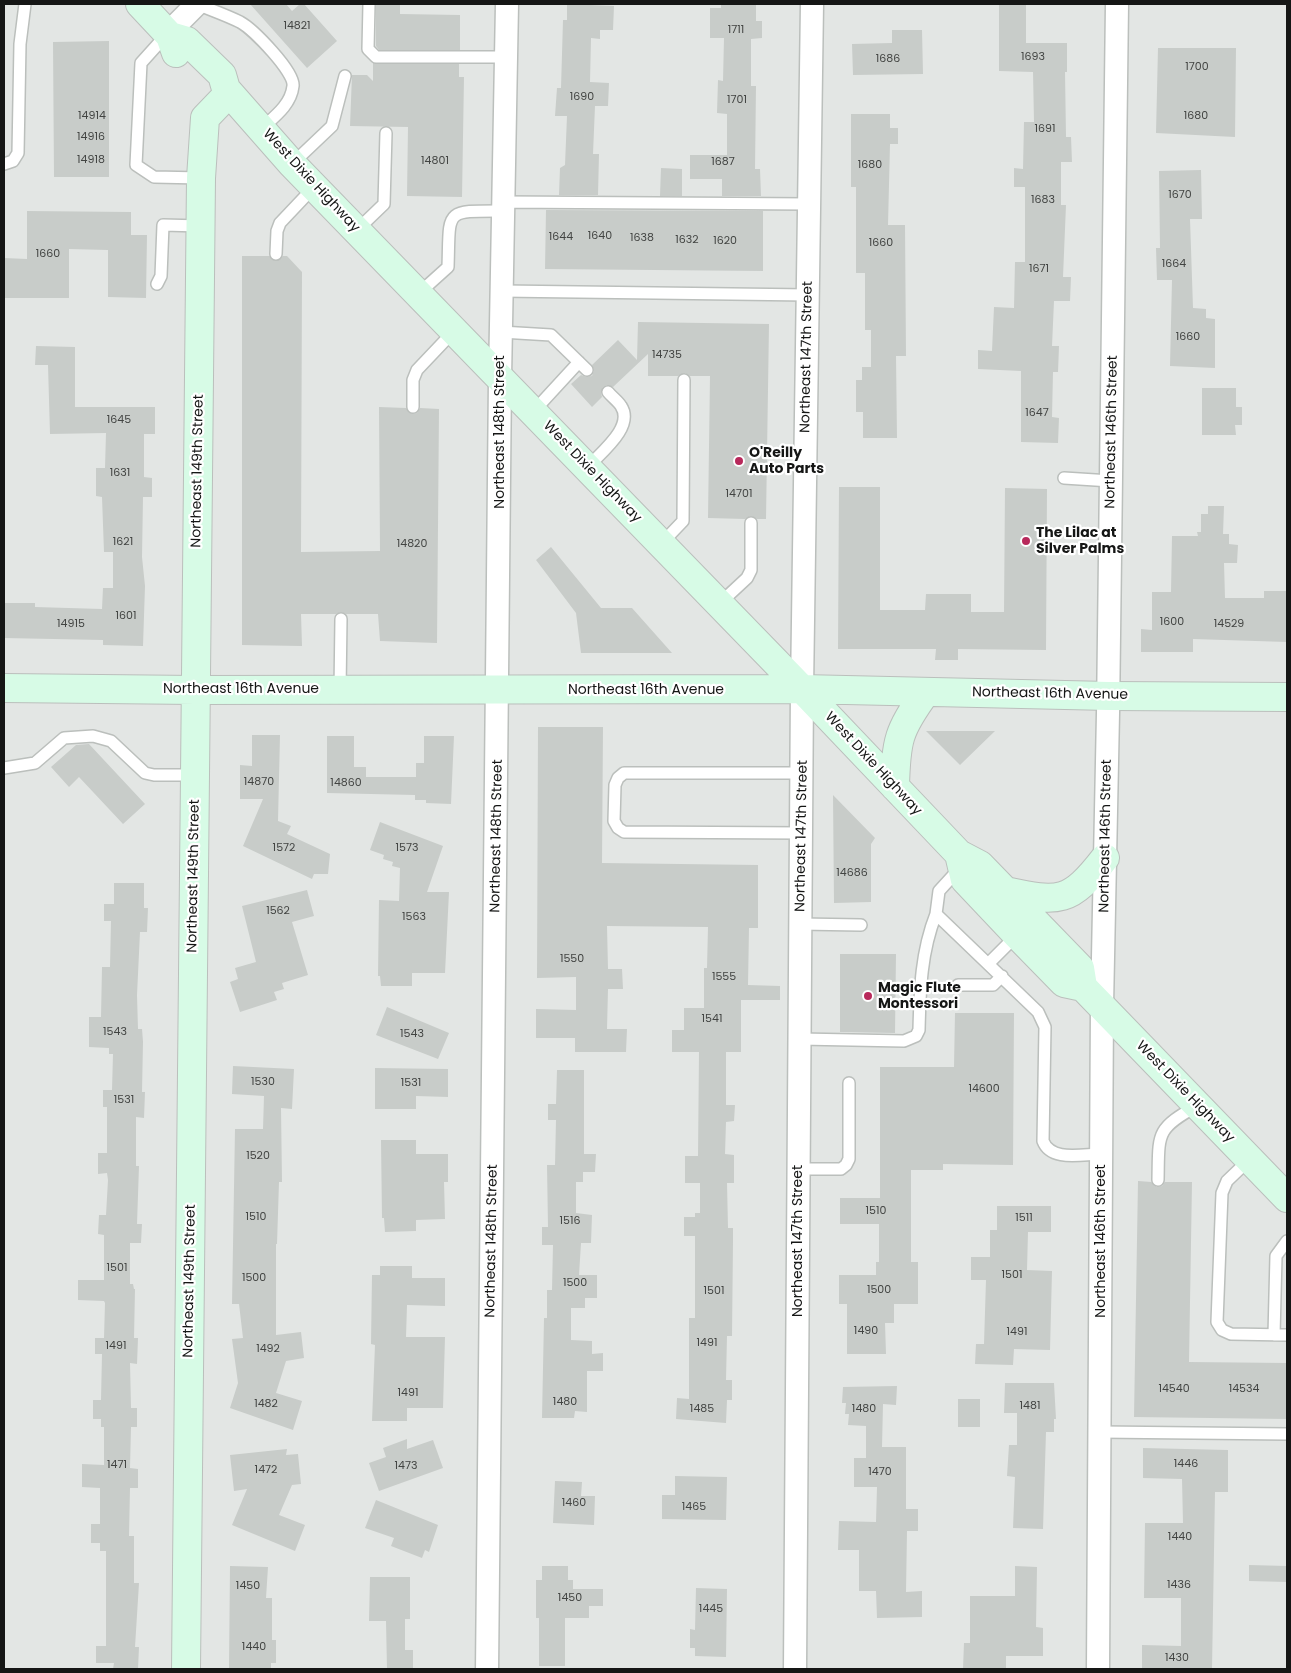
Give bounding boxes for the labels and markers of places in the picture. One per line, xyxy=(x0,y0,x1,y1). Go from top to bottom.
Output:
place label: O'Reilly Auto Parts xyxy=(749,445,824,478)
marker: O'Reilly Auto Parts xyxy=(733,455,745,467)
place label: The Lilac at Silver Palms xyxy=(1036,525,1124,558)
marker: The Lilac at Silver Palms xyxy=(1020,535,1032,547)
place label: Magic Flute Montessori xyxy=(878,980,961,1012)
marker: Magic Flute Montessori xyxy=(862,990,874,1002)

